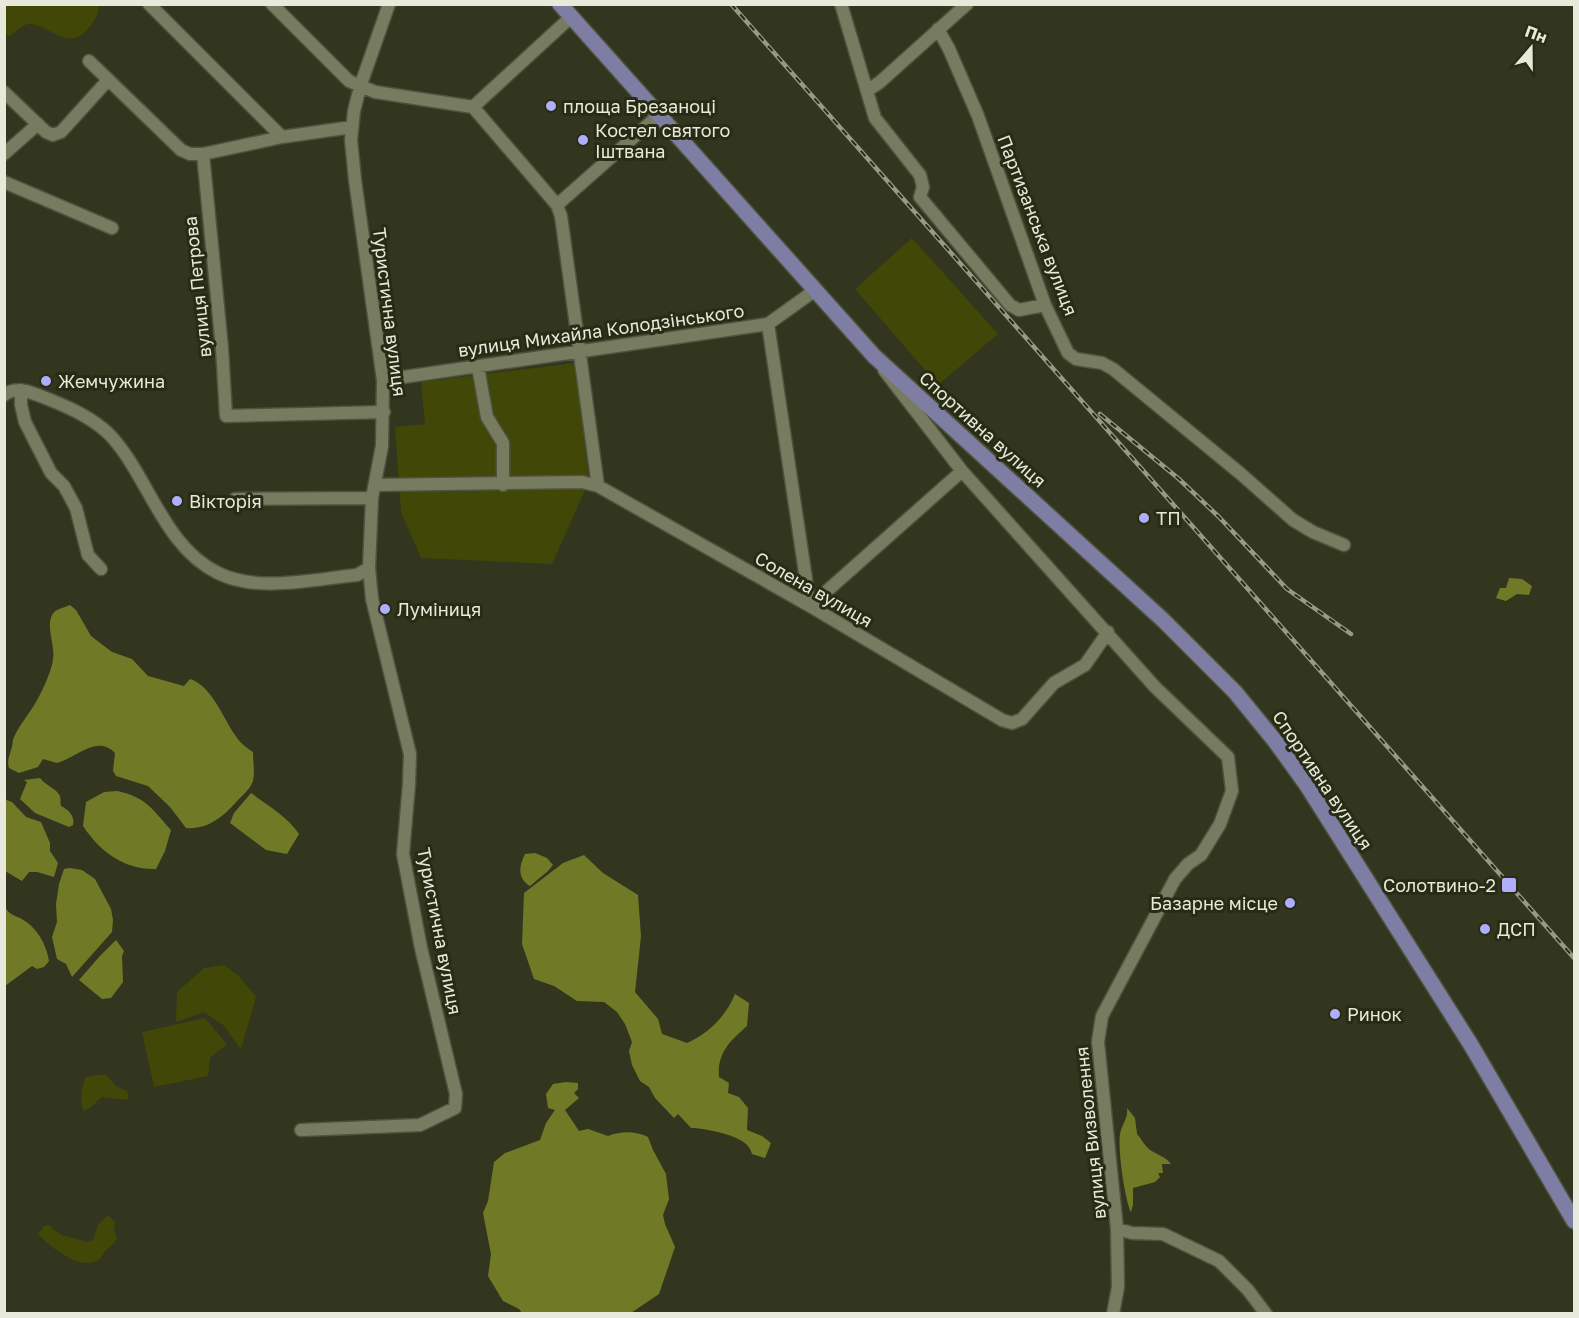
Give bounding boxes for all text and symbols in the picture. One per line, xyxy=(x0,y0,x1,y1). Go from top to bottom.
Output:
north arrow xyxy=(1501,18,1561,78)
text: Пн xyxy=(1522,21,1550,47)
place label: площа Брезаноці xyxy=(563,95,716,117)
marker: площа Брезаноці xyxy=(544,99,558,113)
place label: Костел святого Іштвана xyxy=(595,119,730,162)
street label: Партизанська вулиця xyxy=(993,132,1083,318)
marker: Костел святого Іштвана xyxy=(576,133,590,147)
street label: вулиця Петрова xyxy=(179,215,215,359)
street label: Туристична вулиця xyxy=(369,226,411,398)
street label: вулиця Михайла Колодзінського xyxy=(456,299,746,361)
street label: Спортивна вулиця xyxy=(915,366,1051,492)
place label: Жемчужина xyxy=(58,370,165,392)
marker: Жемчужина xyxy=(39,374,53,388)
place label: Вікторія xyxy=(189,490,262,512)
marker: Вікторія xyxy=(170,494,184,508)
place label: ТП xyxy=(1156,507,1181,529)
marker: ТП xyxy=(1137,511,1151,525)
street label: Солена вулиця xyxy=(751,546,877,632)
place label: Луміниця xyxy=(397,598,481,620)
marker: Луміниця xyxy=(378,602,392,616)
street label: Спортивна вулиця xyxy=(1268,706,1378,854)
street label: Туристична вулиця xyxy=(413,846,467,1016)
place label: Солотвино-2 xyxy=(1383,874,1496,896)
marker: Солотвино-2 xyxy=(1500,876,1518,894)
place label: Базарне місце xyxy=(1150,892,1278,914)
marker: Базарне місце xyxy=(1283,896,1297,910)
place label: ДСП xyxy=(1497,918,1536,940)
marker: ДСП xyxy=(1478,922,1492,936)
place label: Ринок xyxy=(1347,1003,1402,1025)
marker: Ринок xyxy=(1328,1007,1342,1021)
street label: вулиця Визволення xyxy=(1070,1046,1110,1220)

